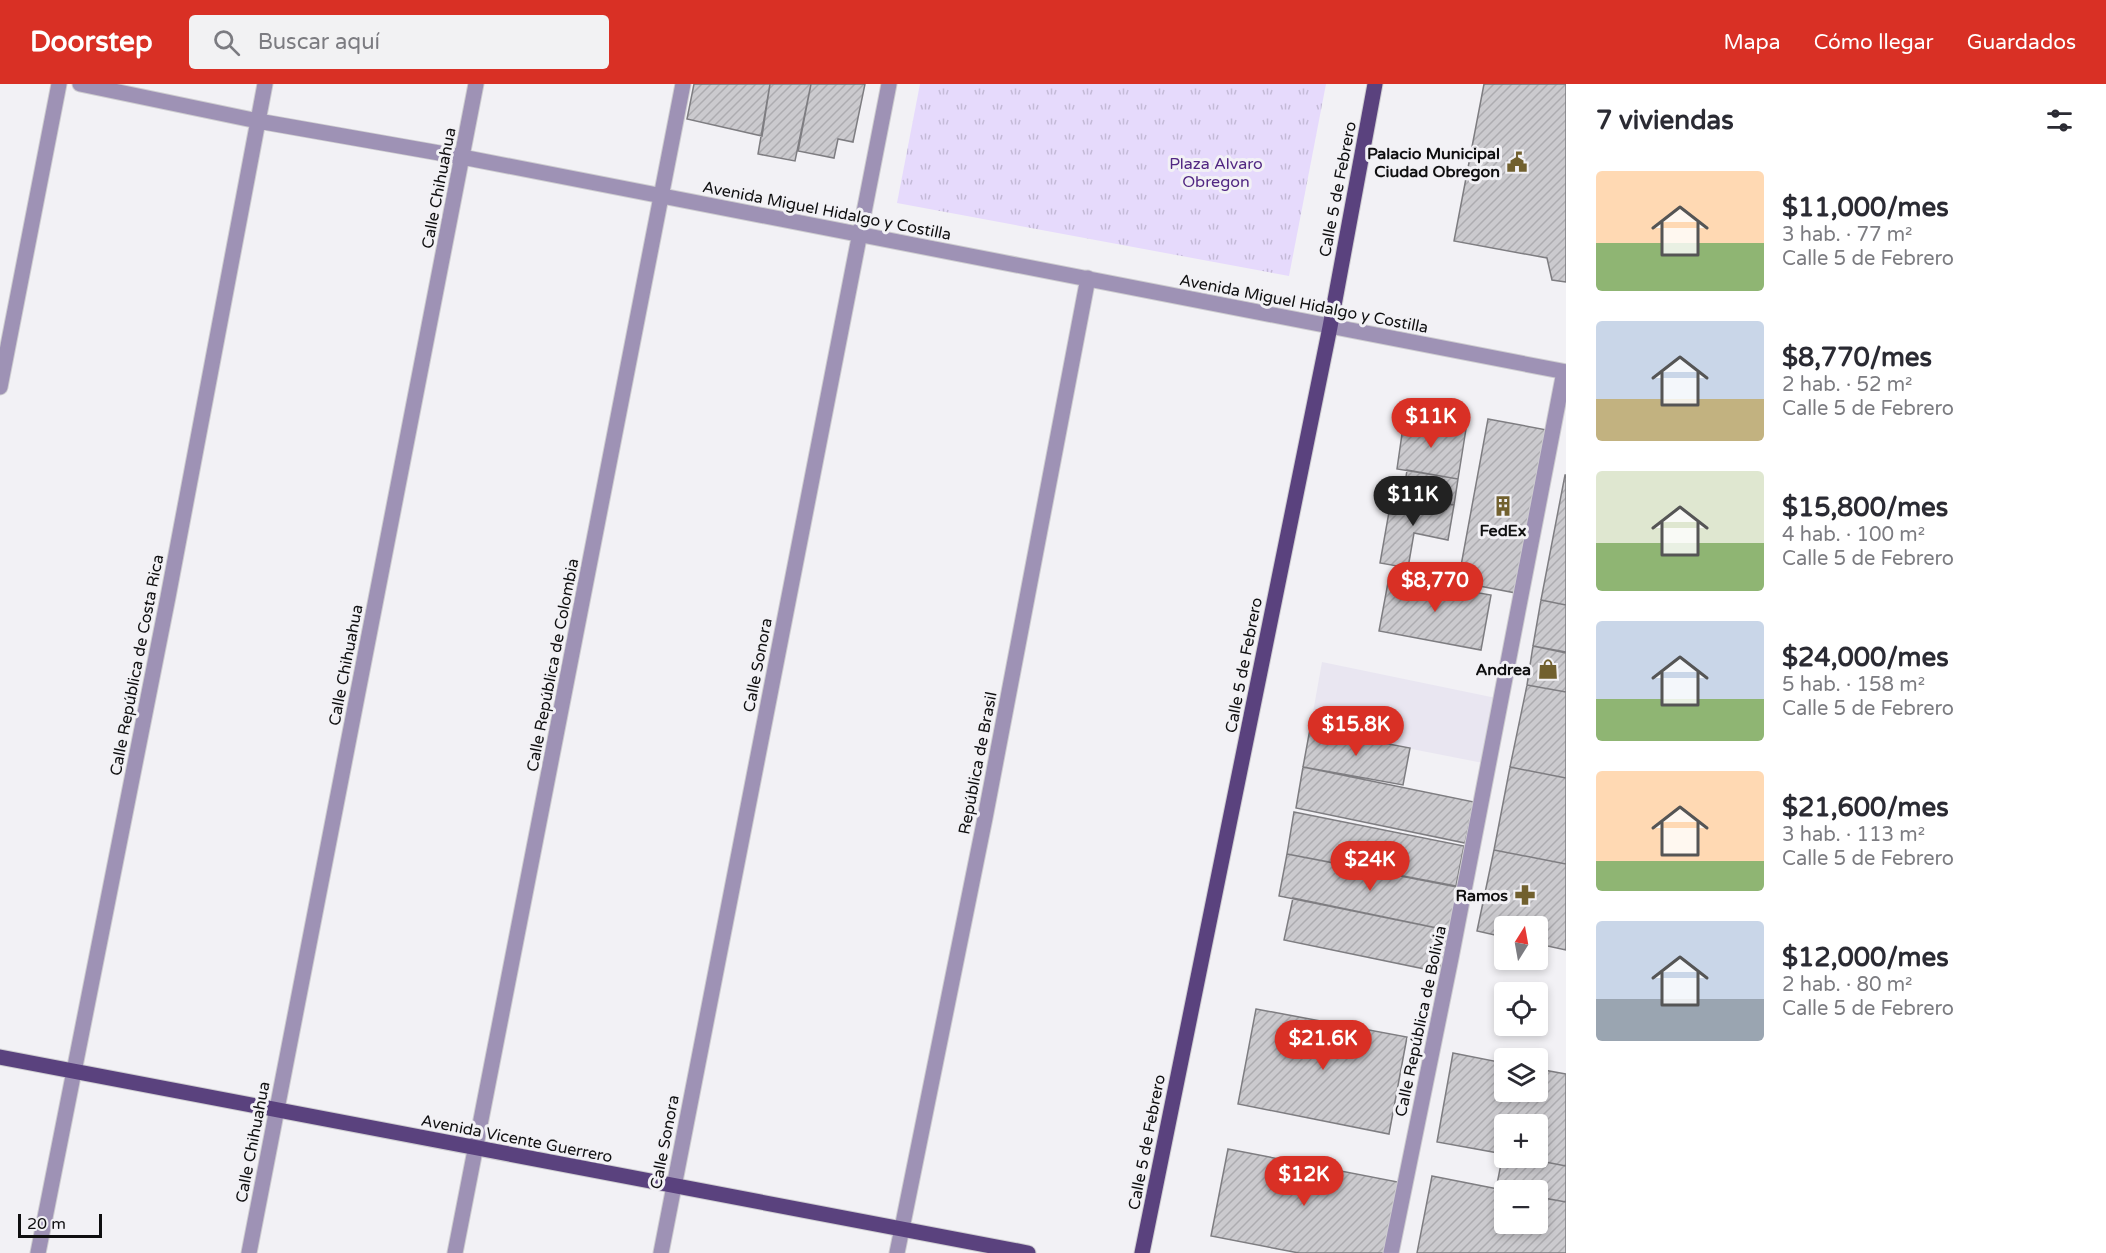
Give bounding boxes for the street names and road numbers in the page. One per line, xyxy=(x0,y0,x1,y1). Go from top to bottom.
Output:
street label: Calle 5 de Febrero xyxy=(1315,120,1361,259)
street label: Calle Chihuahua xyxy=(417,126,461,250)
street label: Avenida Miguel Hidalgo y Costilla xyxy=(701,177,953,245)
street label: Avenida Miguel Hidalgo y Costilla xyxy=(1178,270,1430,338)
street label: Calle República de Costa Rica xyxy=(106,553,168,778)
street label: Calle República de Colombia xyxy=(522,557,583,773)
street label: Calle 5 de Febrero xyxy=(1221,596,1267,735)
street label: Calle Chihuahua xyxy=(324,603,368,727)
street label: Calle Sonora xyxy=(739,616,777,714)
street label: República de Brasil xyxy=(954,690,1002,836)
street label: Calle República de Bolivia xyxy=(1391,924,1451,1119)
street label: Calle 5 de Febrero xyxy=(1124,1073,1170,1212)
street label: Calle Chihuahua xyxy=(231,1080,275,1204)
street label: Calle Sonora xyxy=(646,1093,684,1191)
street label: Avenida Vicente Guerrero xyxy=(419,1111,614,1167)

